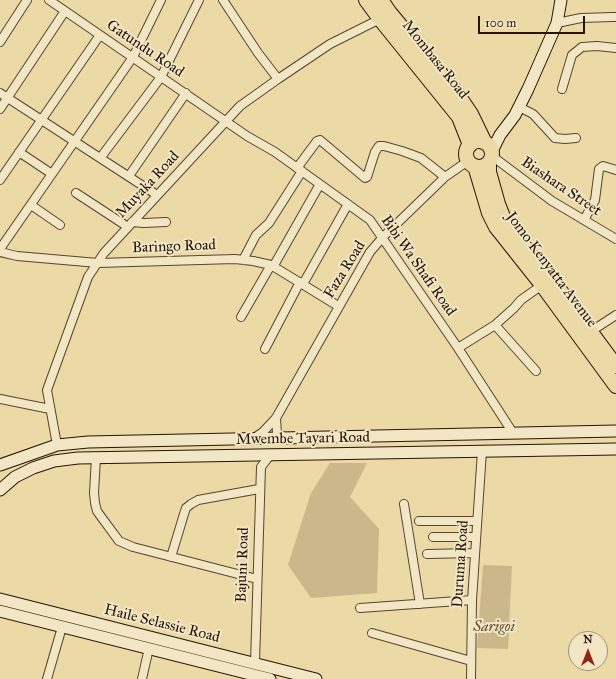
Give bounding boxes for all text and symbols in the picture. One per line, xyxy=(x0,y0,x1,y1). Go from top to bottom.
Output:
scale bar xyxy=(480,8,587,34)
text: 100 m xyxy=(485,16,516,30)
street label: Gatundu Road xyxy=(103,17,187,81)
street label: Mombasa Road xyxy=(398,17,472,103)
street label: Muyaka Road xyxy=(112,148,184,222)
street label: Biashara Street xyxy=(517,154,605,220)
street label: Jomo Kenyatta Avenue xyxy=(502,209,600,331)
street label: Bibi Wa Shafi Road xyxy=(377,212,459,320)
street label: Baringo Road xyxy=(132,237,216,257)
street label: Faza Road xyxy=(320,238,370,302)
street label: Mwembe Tayari Road xyxy=(236,429,370,449)
street label: Duruma Road xyxy=(449,520,473,608)
street label: Bajuni Road xyxy=(233,527,253,603)
street label: Haile Selassie Road xyxy=(102,601,222,647)
park label: Sarigoi xyxy=(473,618,515,636)
north arrow xyxy=(568,631,608,671)
text: N xyxy=(583,633,593,646)

